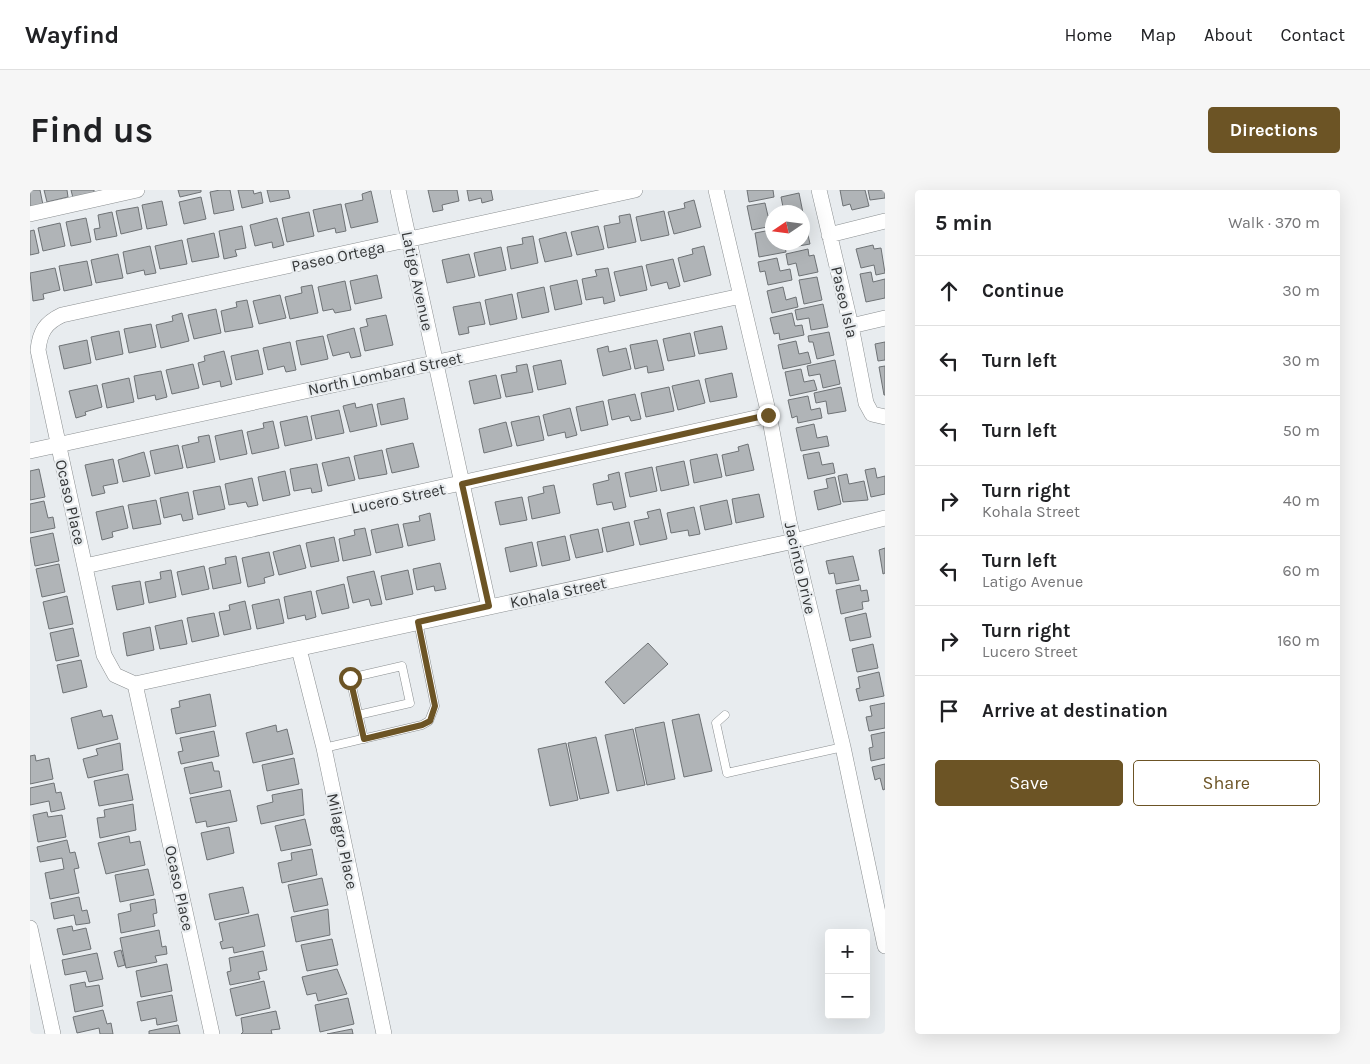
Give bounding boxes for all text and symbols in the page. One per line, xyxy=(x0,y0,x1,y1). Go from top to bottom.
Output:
text: Wayfind xyxy=(25,21,119,49)
text: Home xyxy=(1064,24,1112,46)
text: Map xyxy=(1140,24,1176,46)
text: About xyxy=(1204,24,1253,46)
text: Contact xyxy=(1281,24,1345,46)
button: Directions xyxy=(1208,107,1340,153)
text: Find us xyxy=(30,110,153,151)
north arrow xyxy=(765,205,810,250)
text: 5 min xyxy=(935,211,992,235)
text: Walk · 370 m xyxy=(1228,213,1320,232)
street label: Latigo Avenue xyxy=(398,230,437,333)
street label: Paseo Ortega xyxy=(290,237,387,276)
street label: Paseo Isla xyxy=(827,264,862,340)
icon: ahead xyxy=(935,277,963,305)
text: Continue xyxy=(982,280,1064,302)
text: 30 m xyxy=(1282,281,1320,300)
icon: left xyxy=(935,347,963,375)
street label: North Lombard Street xyxy=(306,348,464,399)
text: Turn left xyxy=(982,350,1057,372)
text: 30 m xyxy=(1282,351,1320,370)
route end xyxy=(757,404,780,427)
icon: left xyxy=(935,417,963,445)
text: Turn left xyxy=(982,420,1057,442)
text: 50 m xyxy=(1283,421,1320,440)
street label: Ocaso Place xyxy=(51,458,90,547)
street label: Lucero Street xyxy=(349,479,447,518)
text: Turn right xyxy=(982,480,1071,502)
icon: right xyxy=(935,487,963,515)
text: 40 m xyxy=(1283,491,1320,510)
text: Kohala Street xyxy=(982,502,1080,521)
street label: Jacinto Drive xyxy=(781,520,820,616)
text: Turn left xyxy=(982,550,1057,572)
icon: left xyxy=(935,557,963,585)
text: 60 m xyxy=(1283,561,1320,580)
text: Latigo Avenue xyxy=(982,572,1083,591)
street label: Kohala Street xyxy=(508,573,608,612)
text: Turn right xyxy=(982,620,1071,642)
icon: right xyxy=(935,627,963,655)
text: 160 m xyxy=(1277,631,1320,650)
text: Lucero Street xyxy=(982,642,1078,661)
route start xyxy=(339,667,362,690)
icon: arrive xyxy=(935,697,963,725)
text: Arrive at destination xyxy=(982,700,1168,722)
button: Save xyxy=(935,760,1123,806)
button: Share xyxy=(1133,760,1320,806)
street label: Milagro Place xyxy=(323,791,362,891)
street label: Ocaso Place xyxy=(161,844,198,933)
map controls xyxy=(825,929,870,1019)
button: + xyxy=(825,929,870,974)
button: − xyxy=(825,974,870,1019)

